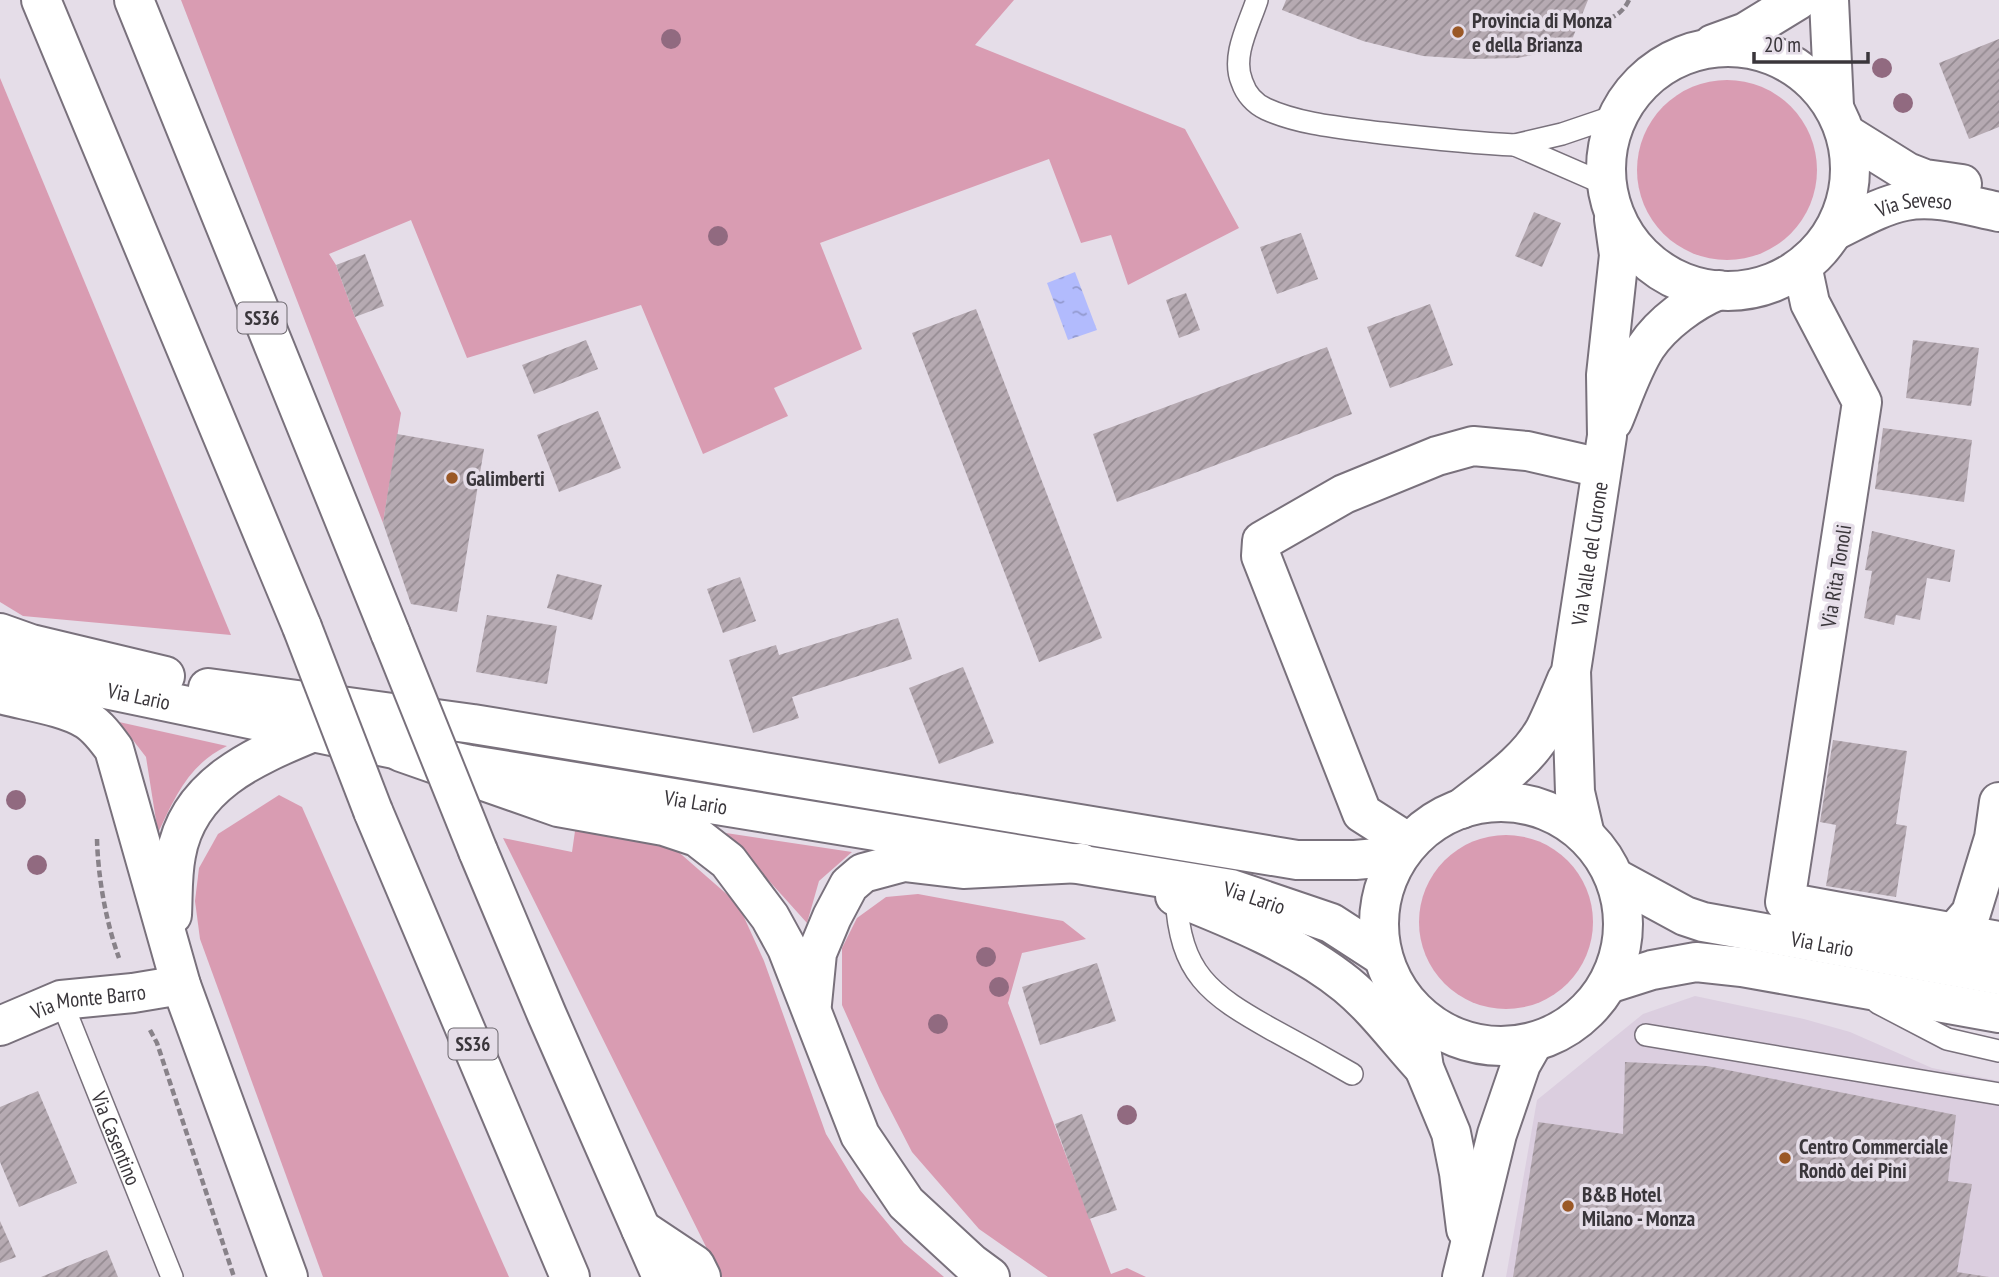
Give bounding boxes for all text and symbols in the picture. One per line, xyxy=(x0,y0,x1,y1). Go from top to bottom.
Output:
place label: Provincia di Monza e della Brianza xyxy=(1472,7,1613,58)
scale bar xyxy=(1754,21,1868,65)
marker: Provincia di Monza e della Brianza xyxy=(1450,24,1466,40)
text: 20 m xyxy=(1764,31,1801,58)
street label: Via Seveso xyxy=(1870,186,1954,223)
road number: SS36 xyxy=(238,302,286,334)
place label: Galimberti xyxy=(466,465,545,492)
marker: Galimberti xyxy=(444,470,460,486)
street label: Via Valle del Curone xyxy=(1565,480,1613,628)
street label: Via Rita Tonoli xyxy=(1814,523,1857,630)
street label: Via Lario xyxy=(104,676,173,716)
street label: Via Lario xyxy=(661,783,729,820)
street label: Via Lario xyxy=(1221,874,1289,920)
street label: Via Lario xyxy=(1788,924,1856,962)
street label: Via Monte Barro xyxy=(26,978,148,1025)
road number: SS36 xyxy=(448,1028,498,1060)
street label: Via Casentino xyxy=(85,1087,147,1189)
place label: Centro Commerciale Rondò dei Pini xyxy=(1799,1133,1948,1184)
marker: Centro Commerciale Rondò dei Pini xyxy=(1777,1150,1793,1166)
place label: B&B Hotel Milano - Monza xyxy=(1582,1181,1696,1232)
marker: B&B Hotel Milano - Monza xyxy=(1560,1198,1576,1214)

